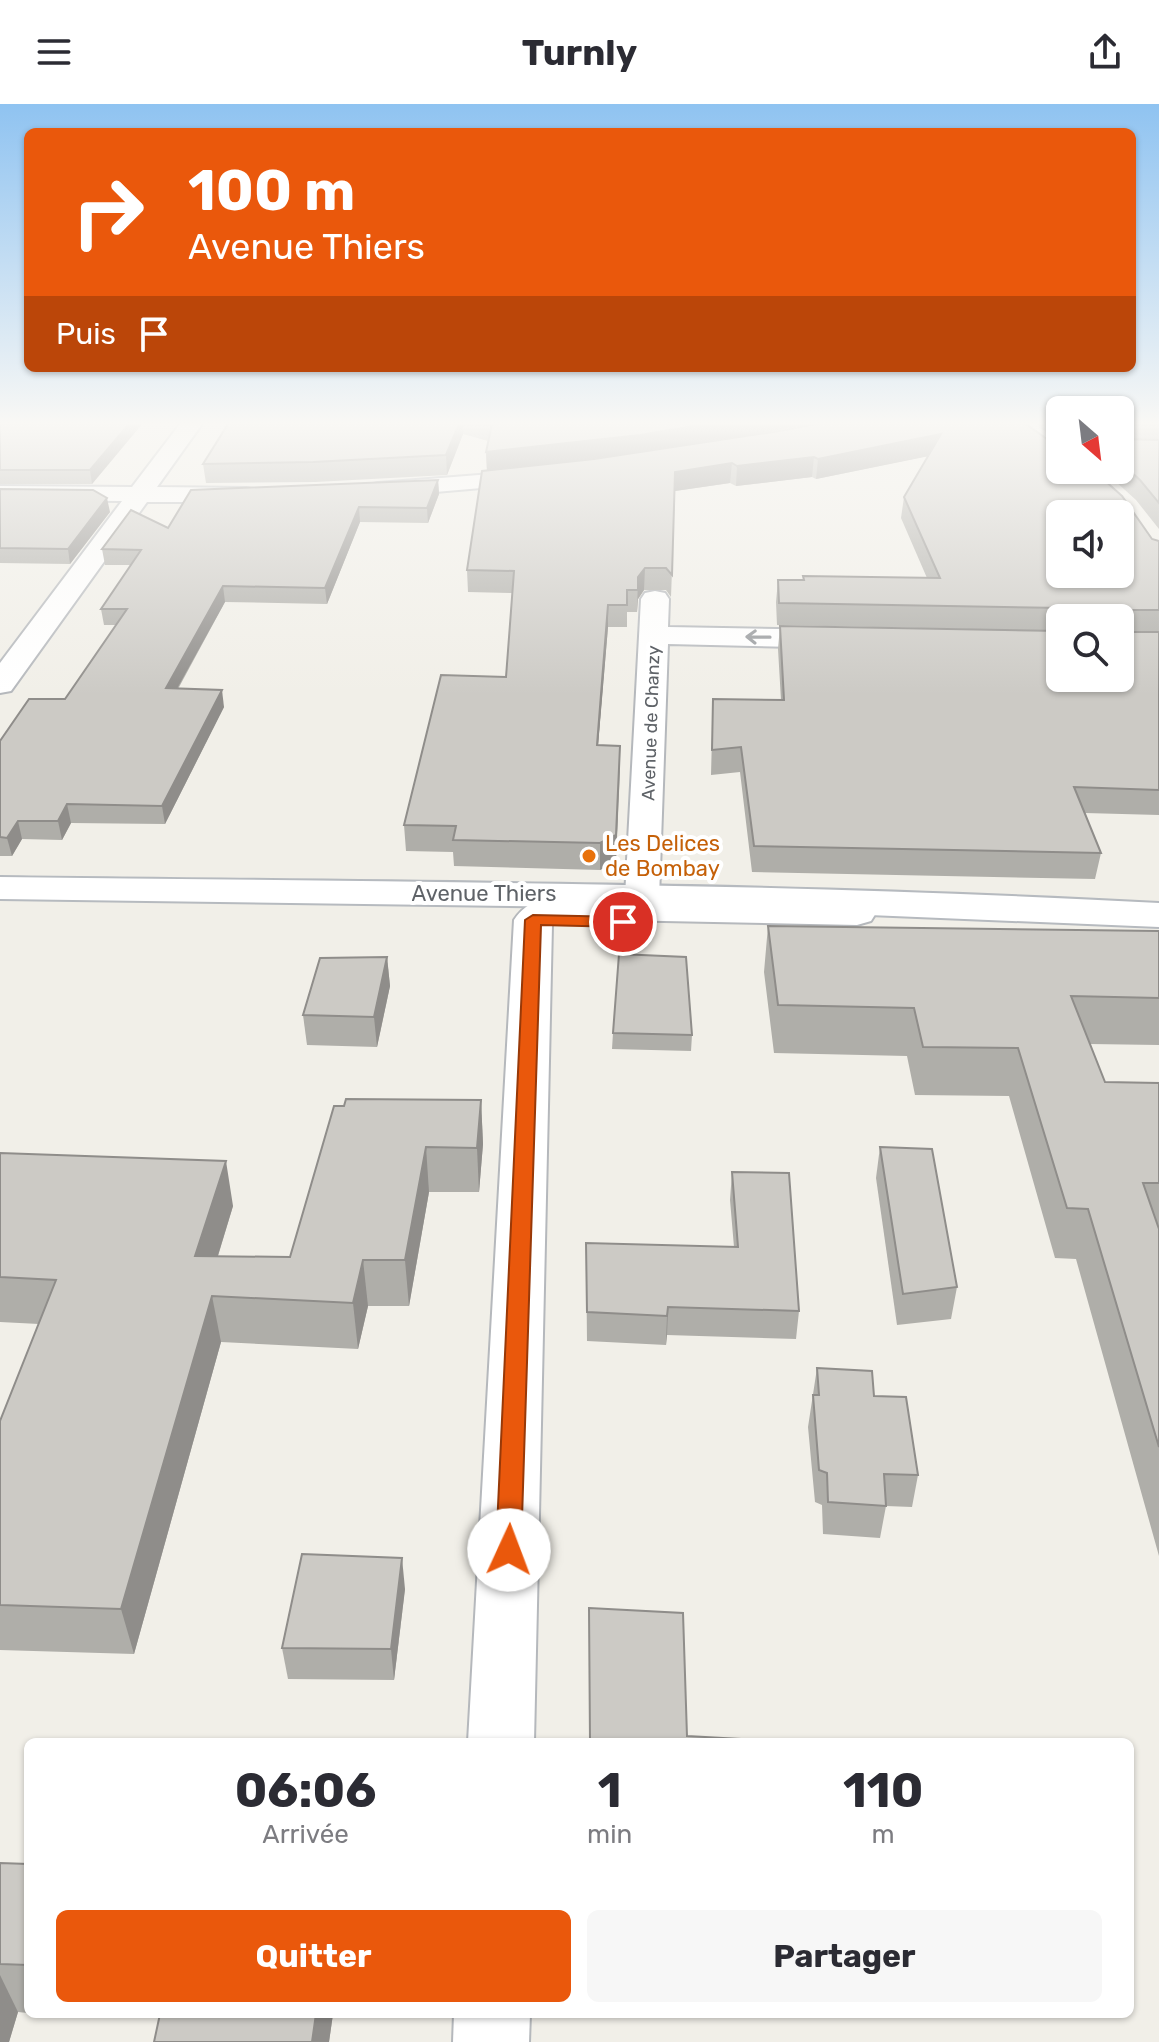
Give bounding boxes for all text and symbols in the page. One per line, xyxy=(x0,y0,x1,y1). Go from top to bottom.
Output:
icon: menu xyxy=(32,30,76,74)
icon: share xyxy=(1083,30,1127,74)
text: Turnly xyxy=(522,31,637,74)
text: 100 m xyxy=(188,158,355,224)
icon: right xyxy=(56,160,160,264)
text: Avenue Thiers xyxy=(188,225,425,268)
icon: arrive xyxy=(132,312,176,356)
text: Puis xyxy=(56,316,116,352)
north arrow xyxy=(1046,396,1134,484)
map controls xyxy=(1046,396,1134,692)
button: sound xyxy=(1046,500,1134,588)
button: search xyxy=(1046,604,1134,692)
one-way arrow xyxy=(745,629,772,645)
street label: Avenue de Chanzy xyxy=(637,645,665,801)
place label: Les Delices de Bombay xyxy=(605,830,720,882)
marker: Les Delices de Bombay xyxy=(580,847,598,865)
street label: Avenue Thiers xyxy=(412,880,556,907)
pin xyxy=(589,888,657,956)
icon: arrive xyxy=(601,900,645,944)
position arrow xyxy=(467,1508,551,1592)
text: 06:06 xyxy=(235,1762,376,1819)
text: 1 xyxy=(598,1762,622,1819)
text: 110 xyxy=(843,1762,923,1819)
text: Arrivée xyxy=(262,1819,349,1850)
text: min xyxy=(587,1819,632,1850)
text: m xyxy=(872,1819,895,1850)
button: Quitter xyxy=(56,1910,571,2002)
button: Partager xyxy=(587,1910,1102,2002)

